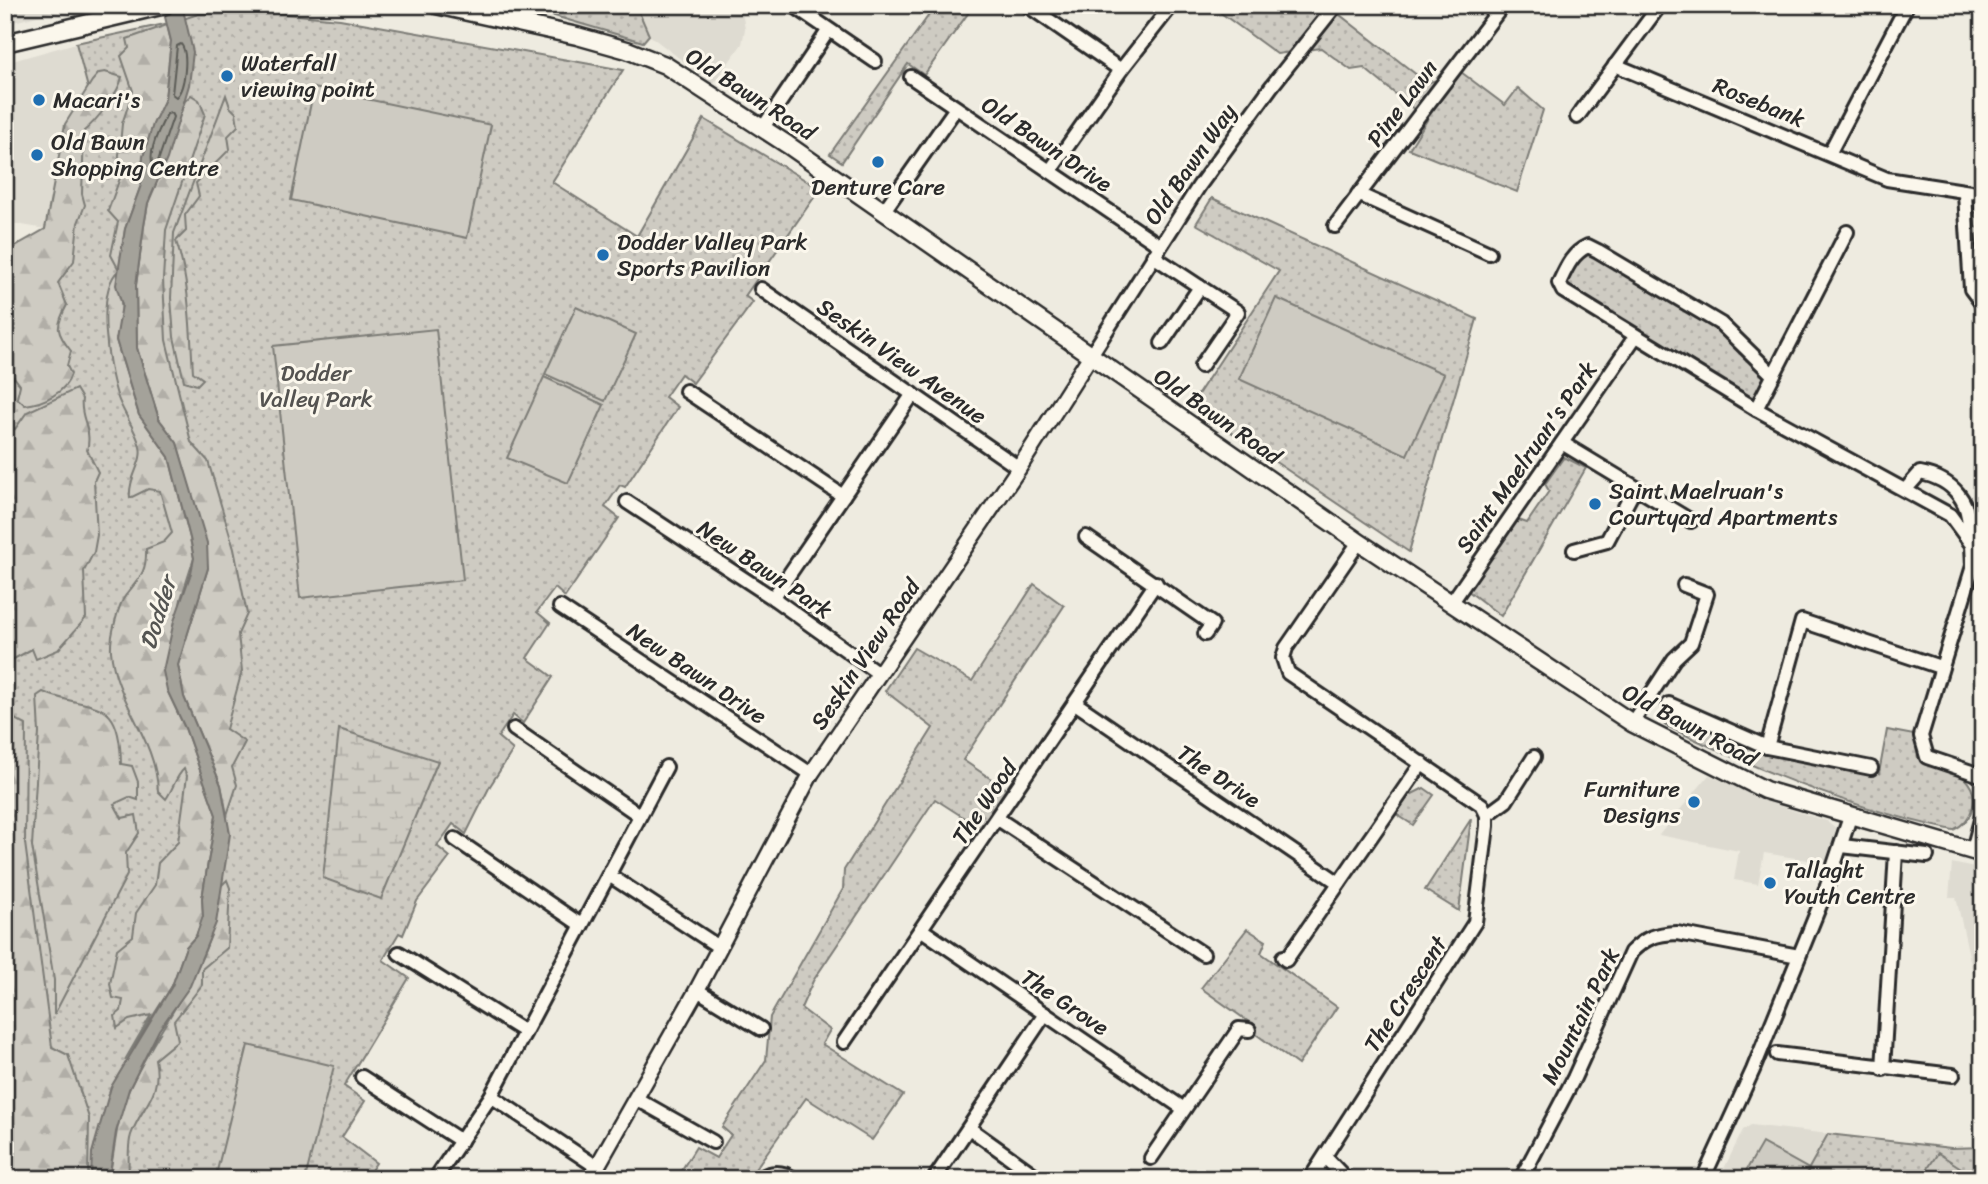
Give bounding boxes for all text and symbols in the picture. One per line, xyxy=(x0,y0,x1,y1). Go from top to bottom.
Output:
street label: Old Bawn Road xyxy=(677,37,826,153)
place label: Waterfall viewing point xyxy=(241,43,375,110)
street label: Pine Lawn xyxy=(1356,50,1449,156)
street label: Rosebank xyxy=(1706,65,1812,140)
marker: Waterfall viewing point xyxy=(219,68,235,84)
place label: Macari's xyxy=(53,80,141,121)
street label: Old Bawn Drive xyxy=(973,85,1121,204)
marker: Macari's xyxy=(31,92,47,108)
street label: Old Bawn Way xyxy=(1133,95,1248,234)
place label: Old Bawn Shopping Centre xyxy=(51,122,219,189)
marker: Old Bawn Shopping Centre xyxy=(29,147,45,163)
marker: Denture Care xyxy=(870,154,886,170)
place label: Denture Care xyxy=(811,167,945,208)
place label: Dodder Valley Park Sports Pavilion xyxy=(617,222,807,289)
marker: Dodder Valley Park Sports Pavilion xyxy=(595,247,611,263)
street label: Seskin View Avenue xyxy=(808,287,996,436)
street label: Saint Maelruan's Park xyxy=(1444,352,1608,562)
park label: Dodder Valley Park xyxy=(259,353,373,420)
street label: Old Bawn Road xyxy=(1145,357,1292,477)
place label: Saint Maelruan's Courtyard Apartments xyxy=(1609,471,1838,538)
marker: Saint Maelruan's Courtyard Apartments xyxy=(1587,496,1603,512)
street label: New Bawn Park xyxy=(688,509,841,630)
water label: Dodder xyxy=(127,567,190,655)
street label: Seskin View Road xyxy=(799,569,933,738)
street label: New Bawn Drive xyxy=(618,611,776,736)
street label: Old Bawn Road xyxy=(1614,672,1767,779)
street label: The Drive xyxy=(1168,733,1269,820)
street label: The Wood xyxy=(941,750,1029,853)
place label: Furniture Designs xyxy=(1584,769,1680,836)
marker: Furniture Designs xyxy=(1686,794,1702,810)
place label: Tallaght Youth Centre xyxy=(1784,850,1916,917)
marker: Tallaght Youth Centre xyxy=(1762,875,1778,891)
street label: The Crescent xyxy=(1352,926,1459,1061)
street label: Mountain Park xyxy=(1529,940,1631,1092)
street label: The Grove xyxy=(1012,957,1118,1047)

